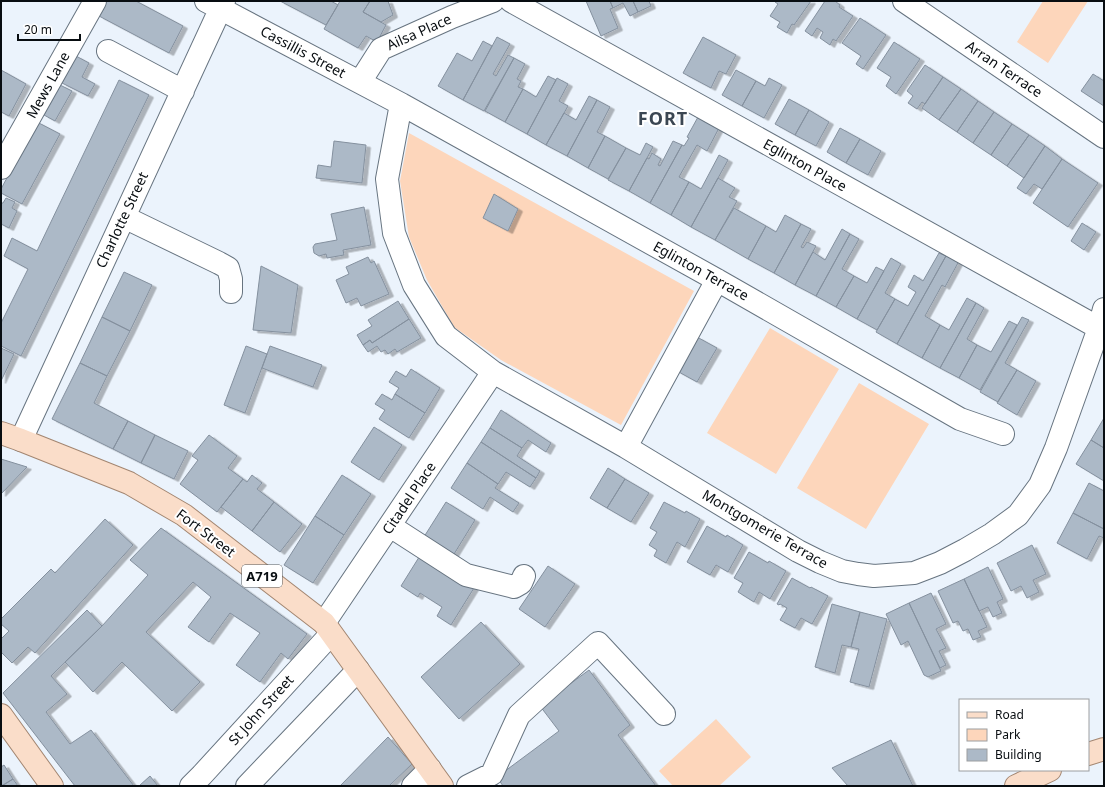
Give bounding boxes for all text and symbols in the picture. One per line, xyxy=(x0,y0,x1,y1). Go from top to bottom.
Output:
street label: Ailsa Place xyxy=(383,9,454,54)
scale bar xyxy=(18,16,80,42)
text: 20 m xyxy=(24,21,52,38)
street label: Cassillis Street xyxy=(257,21,349,82)
street label: Arran Terrace xyxy=(962,36,1046,101)
street label: Mews Lane xyxy=(21,48,74,121)
district label: FORT xyxy=(638,106,688,130)
street label: Eglinton Place xyxy=(760,134,850,195)
street label: Charlotte Street xyxy=(91,169,152,271)
street label: Eglinton Terrace xyxy=(650,236,753,305)
street label: Citadel Place xyxy=(377,458,440,538)
street label: Montgomerie Terrace xyxy=(699,485,832,572)
street label: Fort Street xyxy=(173,504,240,561)
road number: A719 xyxy=(242,565,282,587)
street label: St John Street xyxy=(224,670,297,749)
legend xyxy=(959,699,1089,771)
text: Road xyxy=(995,706,1024,723)
text: Park xyxy=(995,726,1021,743)
text: Building xyxy=(995,746,1042,763)

